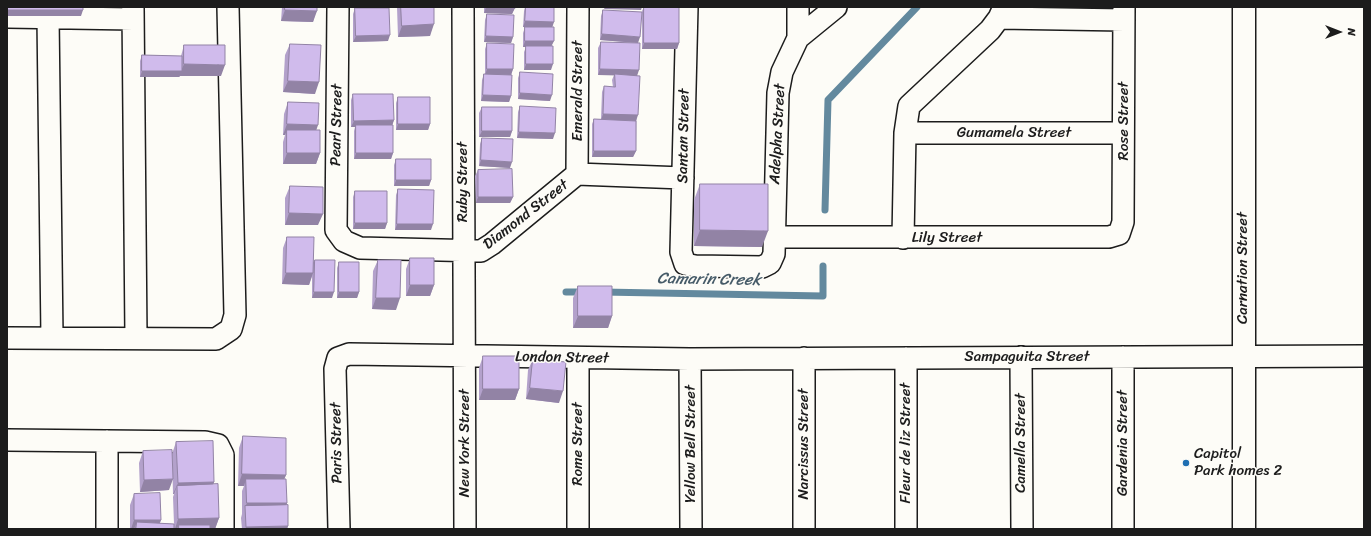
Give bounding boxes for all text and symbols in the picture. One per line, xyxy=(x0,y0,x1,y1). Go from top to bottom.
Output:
north arrow xyxy=(1319,12,1359,52)
text: N xyxy=(1342,28,1361,36)
street label: Emerald Street xyxy=(569,41,587,141)
street label: Rose Street xyxy=(1115,82,1133,160)
street label: Adelpha Street xyxy=(766,83,790,185)
street label: Pearl Street xyxy=(327,84,347,166)
street label: Santan Street xyxy=(674,88,694,184)
street label: Gumamela Street xyxy=(957,124,1071,142)
street label: Ruby Street xyxy=(454,142,472,222)
street label: Diamond Street xyxy=(480,176,572,254)
street label: Carnation Street xyxy=(1234,212,1252,324)
street label: Lily Street xyxy=(912,229,982,247)
water label: Camarin Creek xyxy=(657,269,761,291)
street label: London Street xyxy=(515,348,609,368)
street label: Sampaguita Street xyxy=(964,348,1090,366)
street label: Fleur de liz Street xyxy=(897,383,915,503)
street label: Yellow Bell Street xyxy=(682,385,700,503)
street label: Narcissus Street xyxy=(795,388,813,500)
street label: New York Street xyxy=(456,389,474,497)
street label: Gardenia Street xyxy=(1114,390,1132,496)
street label: Camella Street xyxy=(1012,393,1030,493)
street label: Paris Street xyxy=(327,402,347,484)
street label: Rome Street xyxy=(569,402,587,486)
place label: Capitol Park homes 2 xyxy=(1194,445,1282,480)
marker: Capitol Park homes 2 xyxy=(1181,458,1191,468)

